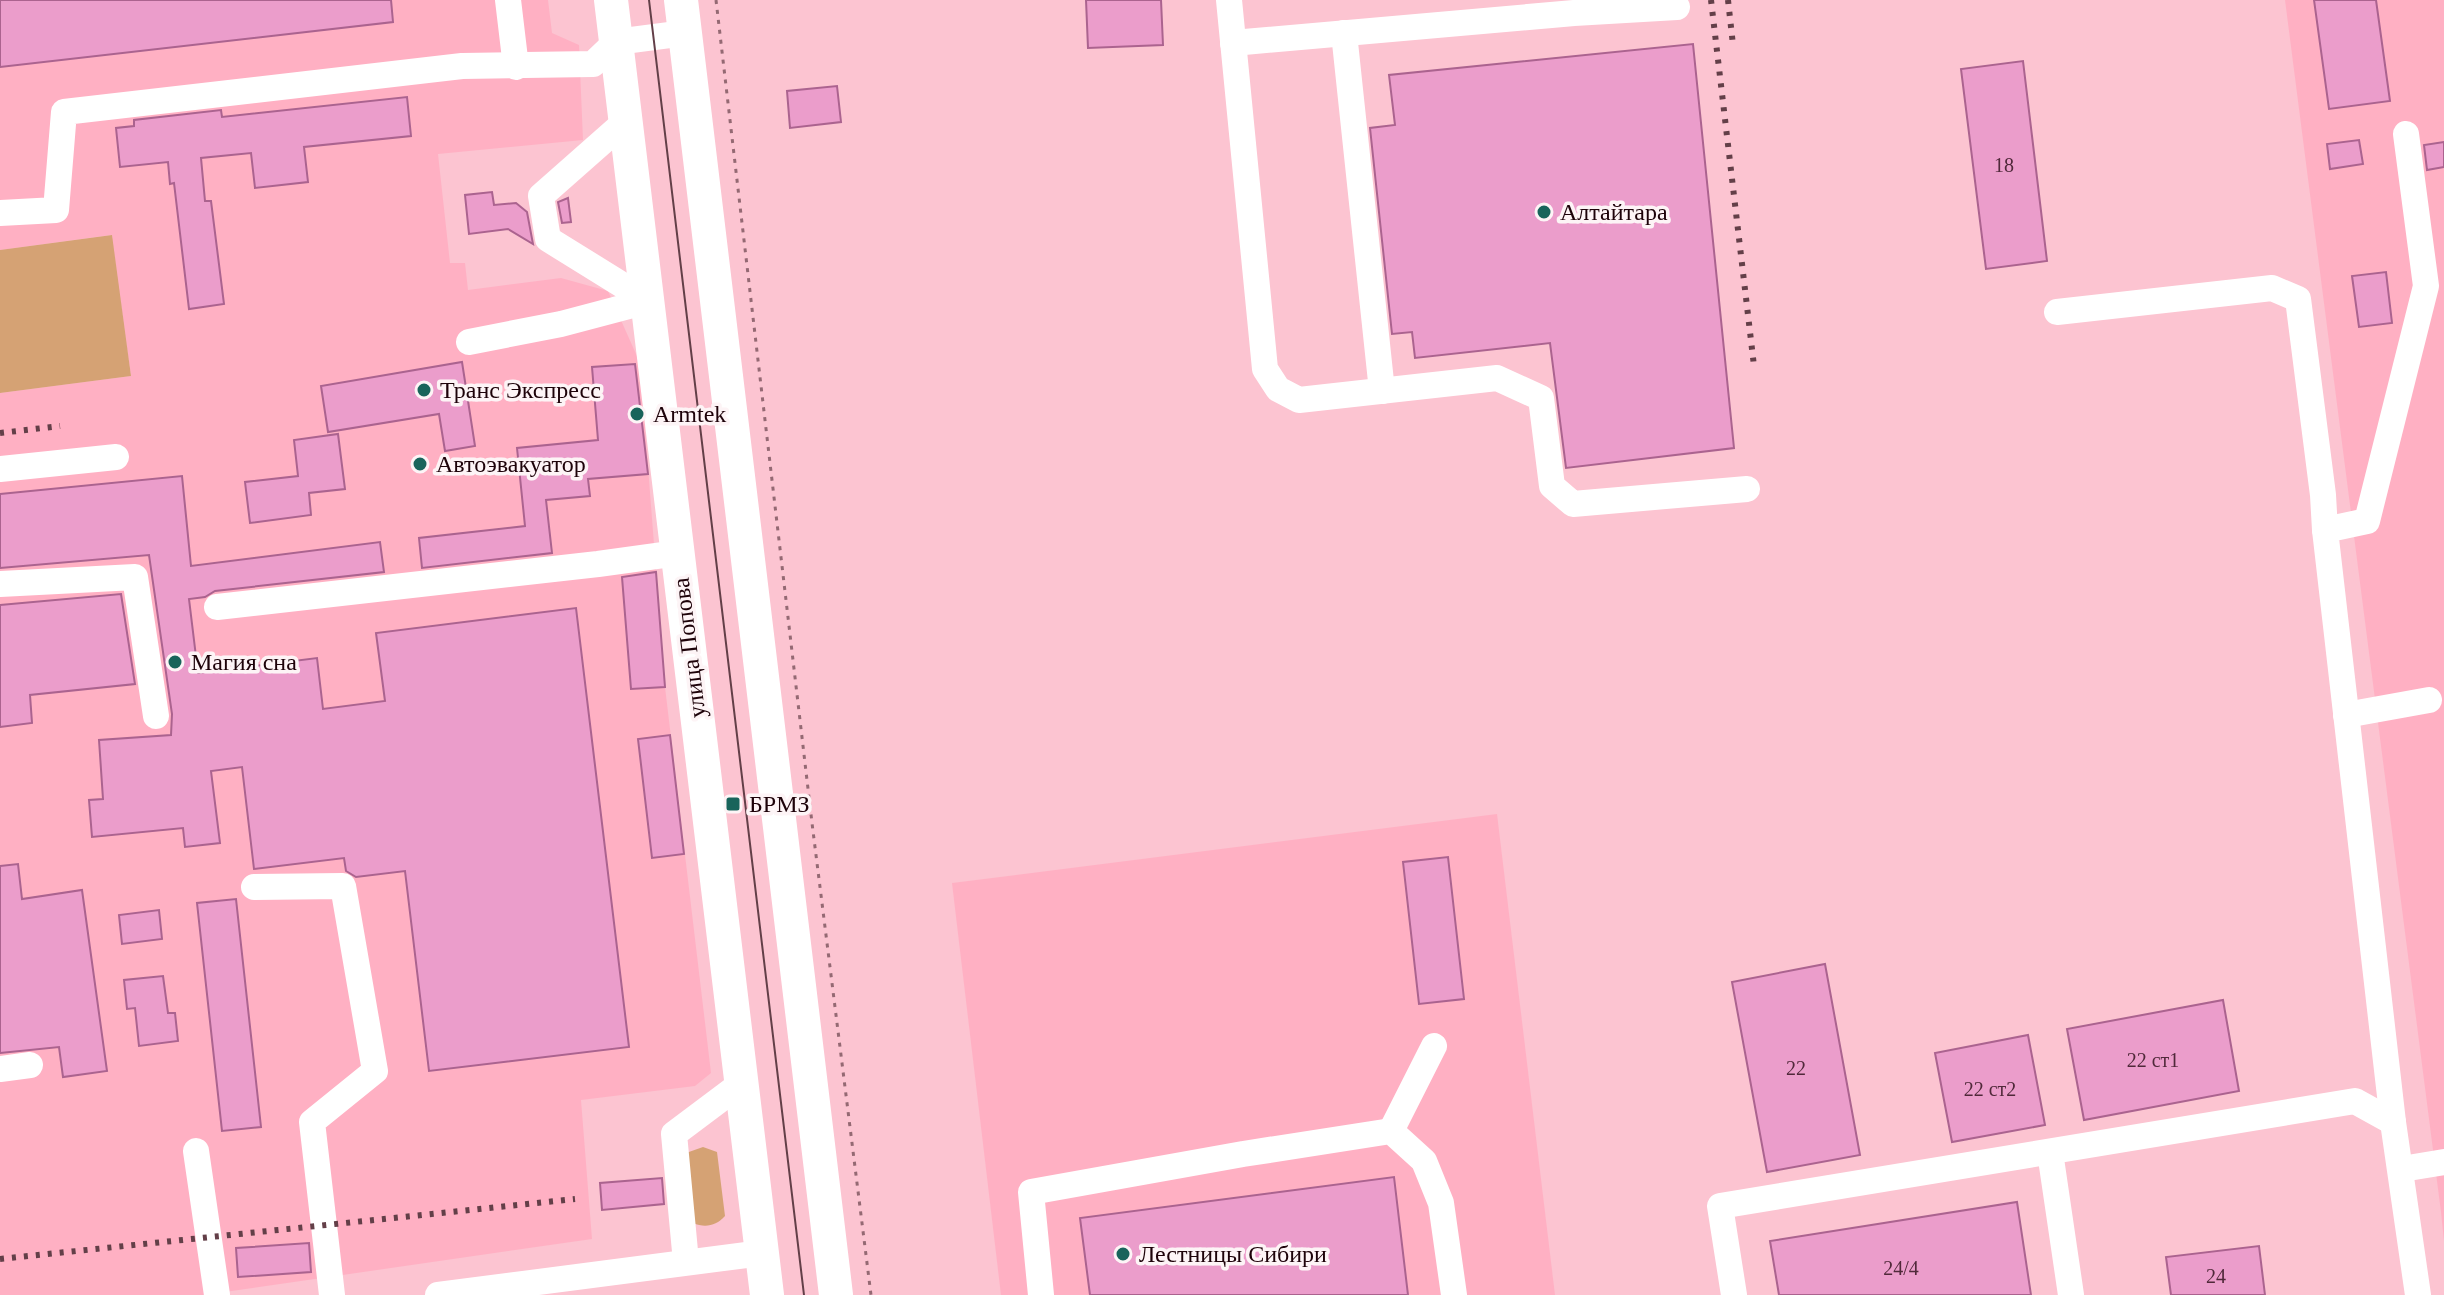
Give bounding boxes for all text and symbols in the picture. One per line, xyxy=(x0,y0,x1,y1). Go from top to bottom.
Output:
house number: 18 xyxy=(1994,154,2014,176)
place label: Алтайтара xyxy=(1560,199,1668,225)
marker: Алтайтара xyxy=(1535,203,1553,221)
place label: Транс Экспресс xyxy=(440,377,601,403)
marker: Транс Экспресс xyxy=(415,381,433,399)
place label: Armtek xyxy=(653,401,726,427)
marker: Armtek xyxy=(628,405,646,423)
place label: Автоэвакуатор xyxy=(436,451,586,477)
marker: Автоэвакуатор xyxy=(411,455,429,473)
street label: улица Попова xyxy=(667,576,711,720)
place label: Магия сна xyxy=(191,649,297,675)
marker: Магия сна xyxy=(166,653,184,671)
place label: БРМЗ xyxy=(749,791,810,817)
marker: БРМЗ xyxy=(724,795,742,813)
house number: 22 ст1 xyxy=(2127,1049,2179,1071)
house number: 22 xyxy=(1786,1057,1806,1079)
house number: 22 ст2 xyxy=(1964,1078,2016,1100)
place label: Лестницы Сибири xyxy=(1139,1241,1327,1267)
marker: Лестницы Сибири xyxy=(1114,1245,1132,1263)
house number: 24/4 xyxy=(1883,1257,1919,1279)
house number: 24 xyxy=(2206,1265,2226,1287)

